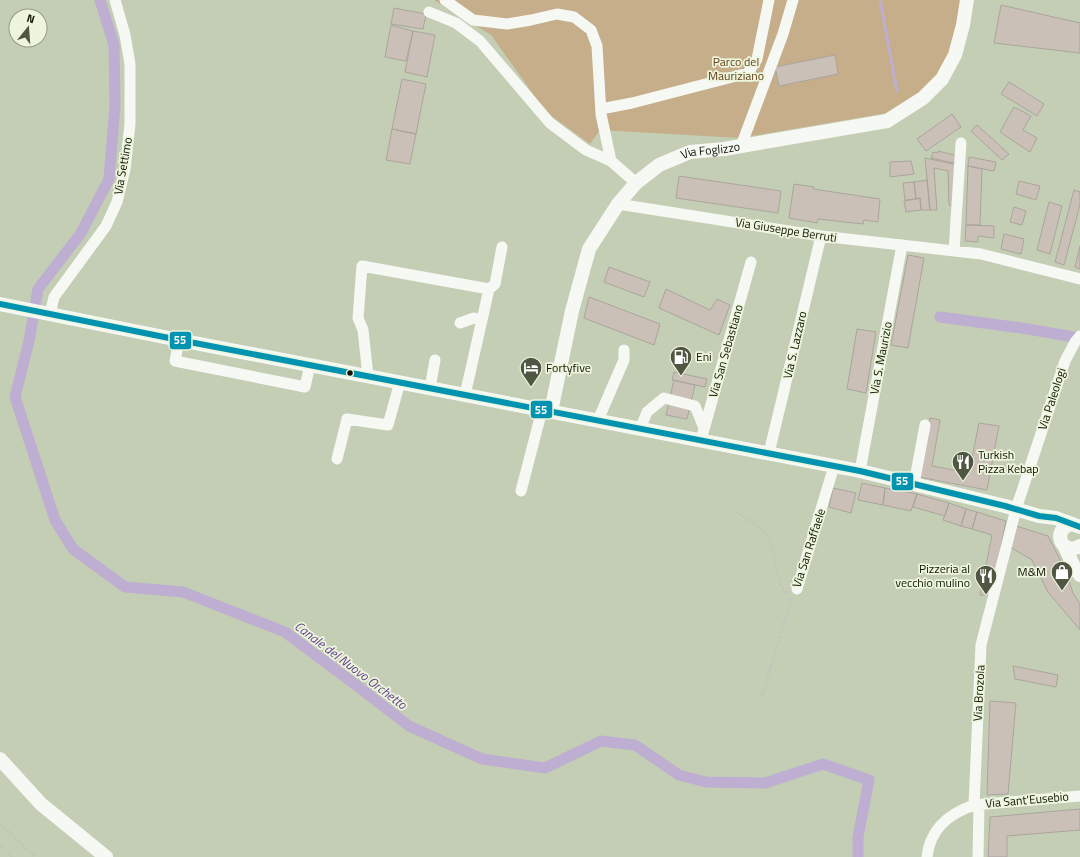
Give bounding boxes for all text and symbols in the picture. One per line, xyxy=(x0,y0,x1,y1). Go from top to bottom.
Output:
north arrow xyxy=(8,8,48,48)
text: N xyxy=(25,10,37,27)
park label: Parco del Mauriziano xyxy=(708,52,764,85)
street label: Via Settimo xyxy=(108,136,137,196)
street label: Via Foglizzo xyxy=(678,136,741,164)
street label: Via Giuseppe Berruti xyxy=(734,212,838,247)
street label: Via San Sebastiano xyxy=(703,302,748,400)
street label: Via S. Lazzaro xyxy=(777,309,812,381)
street label: Via S. Maurizio xyxy=(864,320,897,396)
line badge: 55 xyxy=(169,331,192,350)
text: 55 xyxy=(174,332,186,348)
fuel station icon: Eni xyxy=(668,344,694,377)
place label: Eni xyxy=(696,347,712,366)
hotel icon: Fortyfive xyxy=(518,355,544,388)
place label: Fortyfive xyxy=(546,358,591,377)
street label: Via Paleologi xyxy=(1033,365,1071,432)
unlabelled marker xyxy=(345,368,355,378)
line badge: 55 xyxy=(530,400,553,419)
text: 55 xyxy=(535,402,547,418)
place label: Turkish Pizza Kebap xyxy=(978,445,1039,478)
restaurant icon: Turkish Pizza Kebap xyxy=(950,449,976,482)
line badge: 55 xyxy=(891,472,914,491)
text: 55 xyxy=(896,473,908,489)
street label: Via San Raffaele xyxy=(787,506,830,590)
place label: Pizzeria al vecchio mulino xyxy=(895,559,970,592)
shop icon: M&M xyxy=(1049,559,1075,592)
place label: M&M xyxy=(1018,562,1046,581)
restaurant icon: Pizzeria al vecchio mulino xyxy=(973,563,999,596)
water label: Canale del Nuovo Orchetto xyxy=(291,616,412,714)
street label: Via Brozola xyxy=(968,664,989,722)
street label: Via Sant'Eusebio xyxy=(984,786,1069,813)

